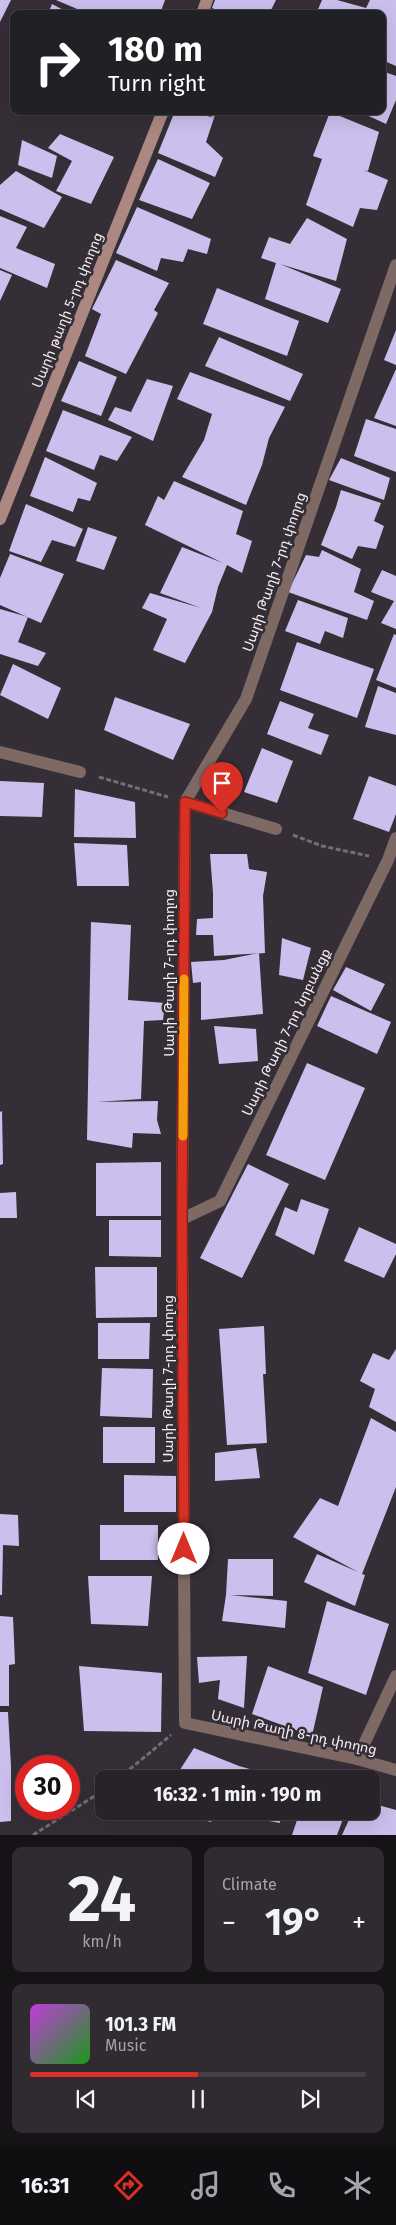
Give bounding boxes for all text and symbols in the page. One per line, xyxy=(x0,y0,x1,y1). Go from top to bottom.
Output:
text: 180 m xyxy=(108,28,203,70)
icon: right xyxy=(25,30,90,95)
text: Turn right xyxy=(108,70,205,97)
street label: Սարի թաղի 5-րդ փողոց xyxy=(28,230,107,391)
street label: Սարի Թաղի 7-րդ փողոց xyxy=(239,490,310,654)
pin xyxy=(201,762,243,813)
icon: arrive xyxy=(208,769,236,797)
street label: Սարի Թաղի 7-րդ փողոց xyxy=(161,889,178,1057)
street label: Սարի Թաղի 7-րդ նրբանցք xyxy=(238,946,335,1119)
street label: Սարի Թաղի 7-րդ փողոց xyxy=(160,1295,177,1463)
position arrow xyxy=(157,1522,209,1574)
street label: Սարի Թաղի 8-րդ փողոց xyxy=(209,1707,378,1758)
speed limit sign: 30 xyxy=(15,1755,80,1820)
text: 16:32 · 1 min · 190 m xyxy=(154,1783,321,1806)
text: 24 xyxy=(68,1860,136,1938)
text: Climate xyxy=(222,1875,277,1894)
text: 19° xyxy=(265,1899,323,1945)
text: − xyxy=(222,1906,236,1939)
text: + xyxy=(352,1906,366,1939)
text: km/h xyxy=(82,1932,122,1951)
text: 101.3 FM xyxy=(105,2013,176,2036)
text: Music xyxy=(105,2036,146,2055)
icon: previous xyxy=(72,2085,100,2113)
icon: pause xyxy=(184,2085,212,2113)
icon: next xyxy=(296,2085,324,2113)
icon: directions xyxy=(111,2168,146,2203)
icon: music xyxy=(188,2168,223,2203)
icon: phone xyxy=(264,2168,299,2203)
icon: climate xyxy=(340,2168,375,2203)
text: 16:31 xyxy=(21,2172,70,2199)

